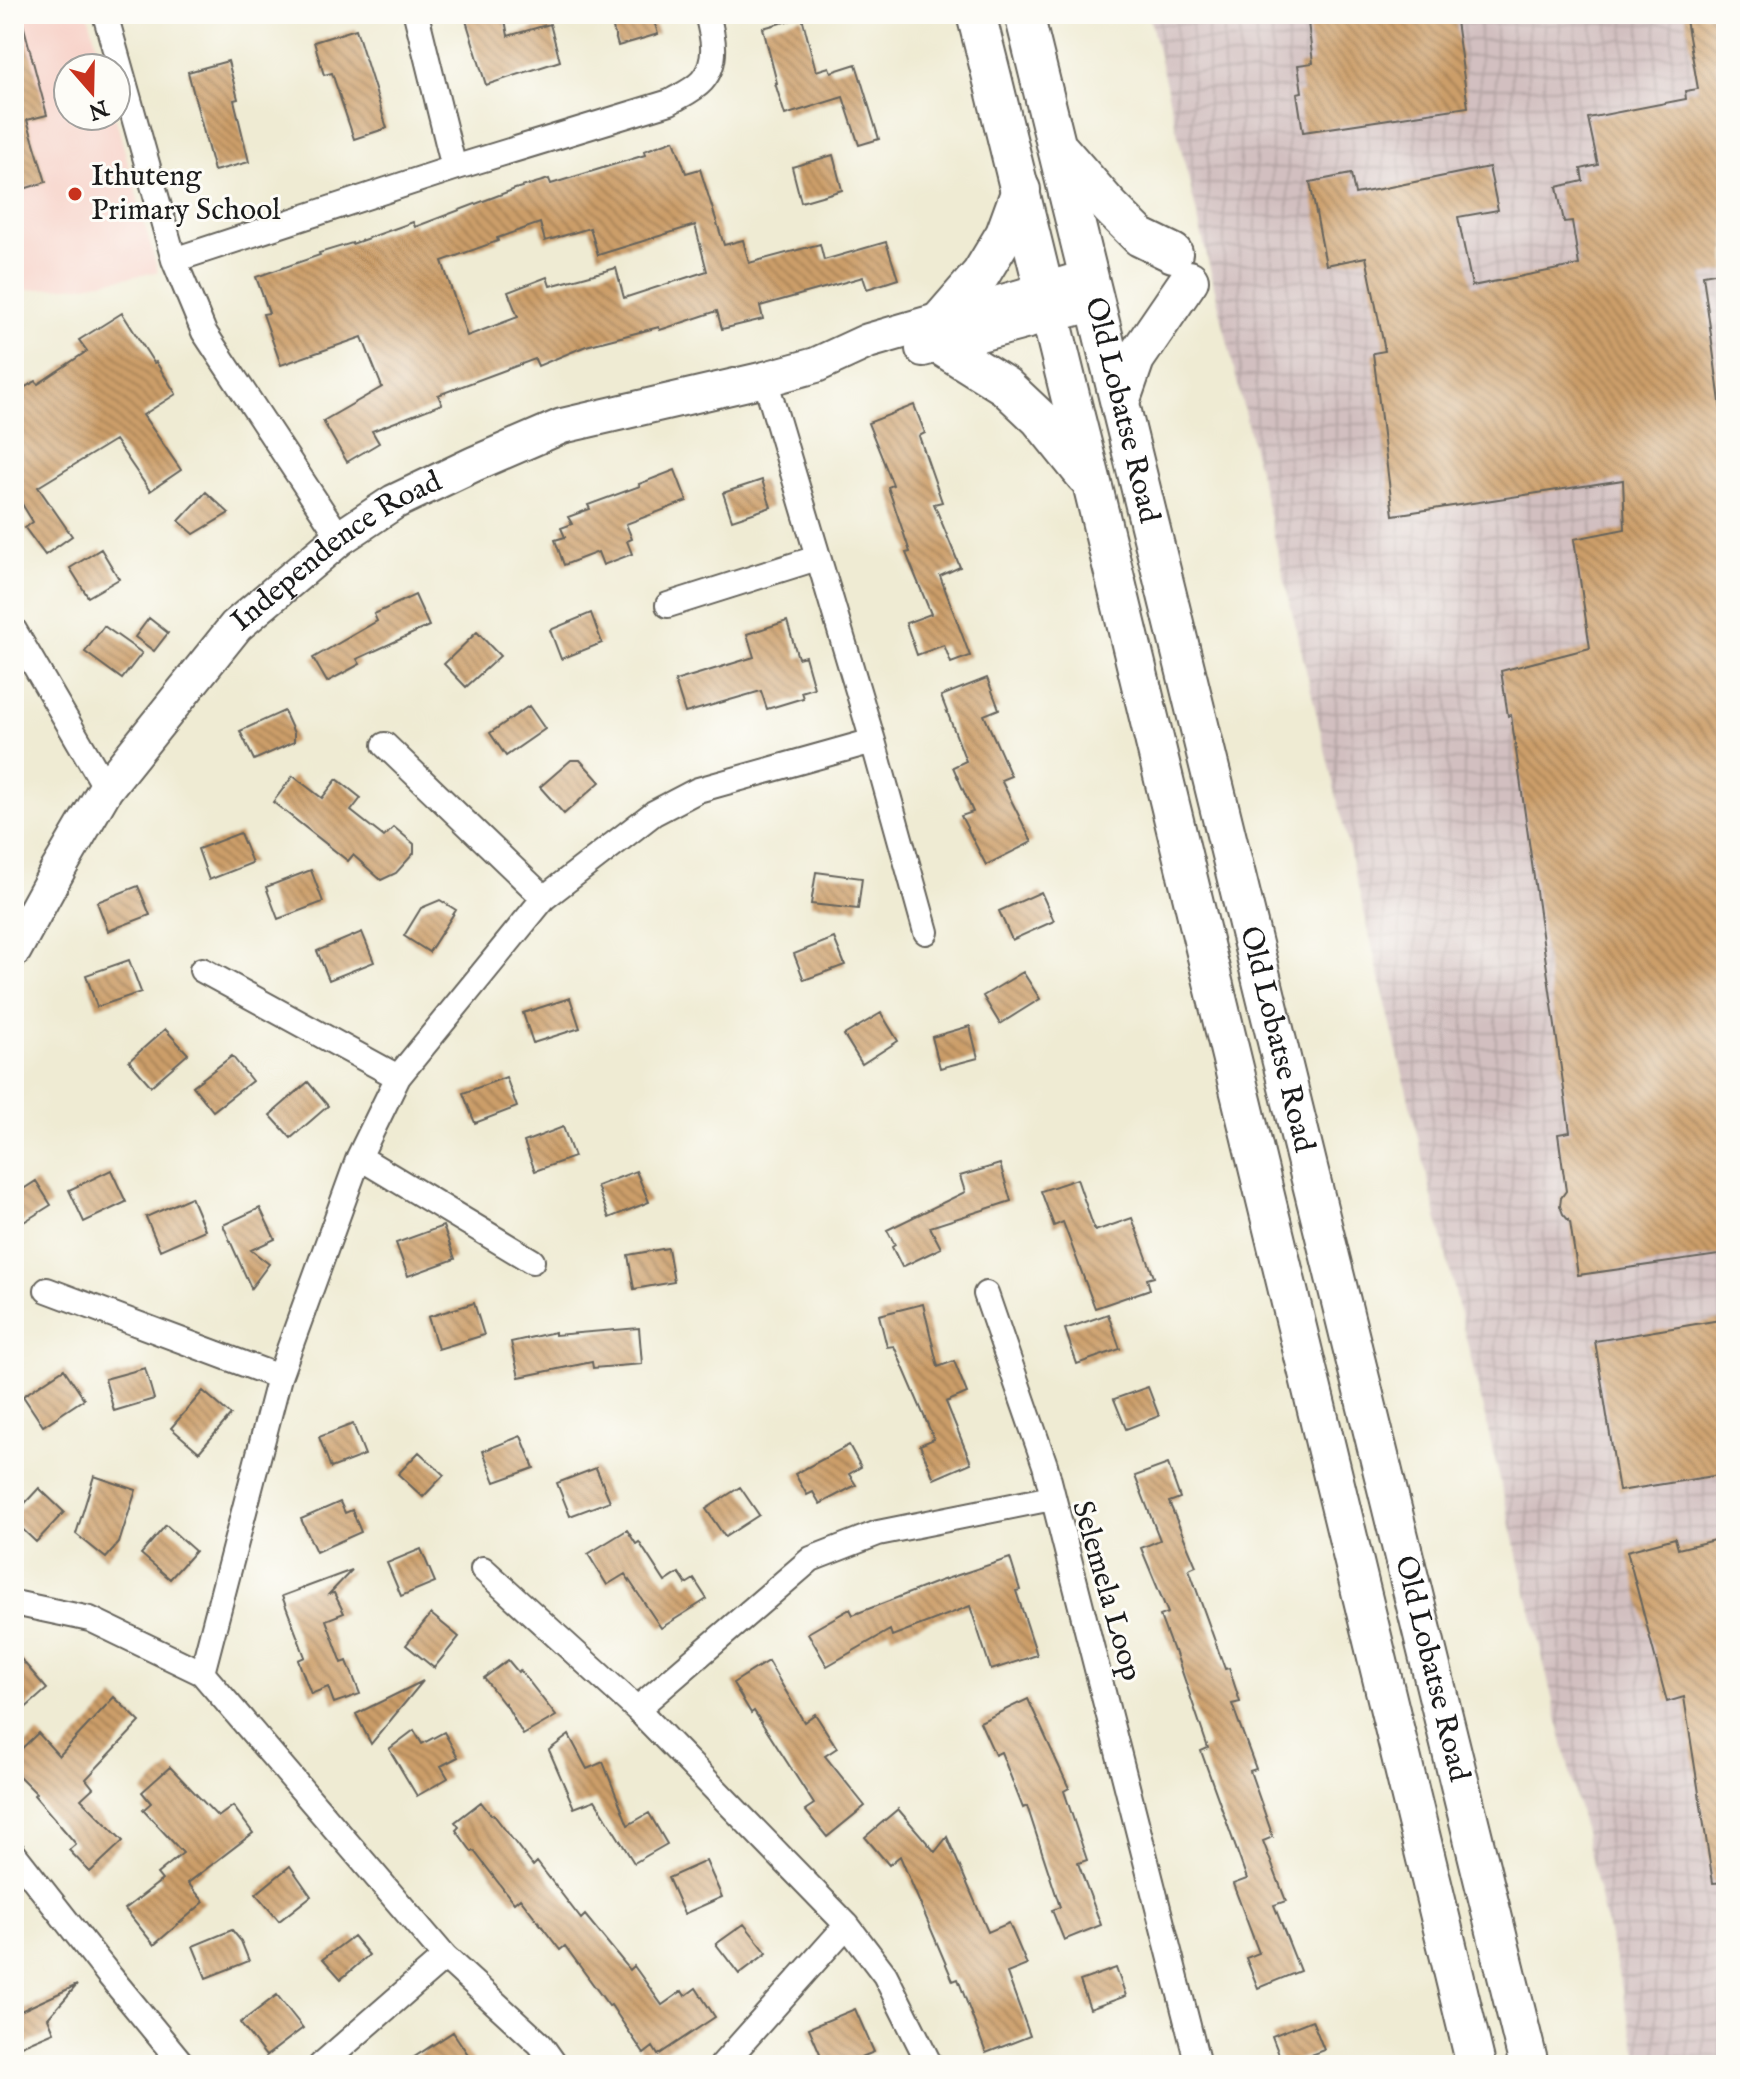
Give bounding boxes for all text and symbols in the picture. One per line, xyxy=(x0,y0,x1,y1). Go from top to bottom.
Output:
north arrow xyxy=(52,52,132,132)
text: N xyxy=(84,92,113,125)
place label: Ithuteng Primary School xyxy=(91,158,281,230)
marker: Ithuteng Primary School xyxy=(66,185,84,203)
street label: Old Lobatse Road xyxy=(1075,293,1168,528)
street label: Independence Road xyxy=(224,463,449,640)
street label: Old Lobatse Road xyxy=(1230,922,1323,1157)
street label: Selemela Loop xyxy=(1062,1496,1150,1686)
street label: Old Lobatse Road xyxy=(1385,1552,1478,1786)

